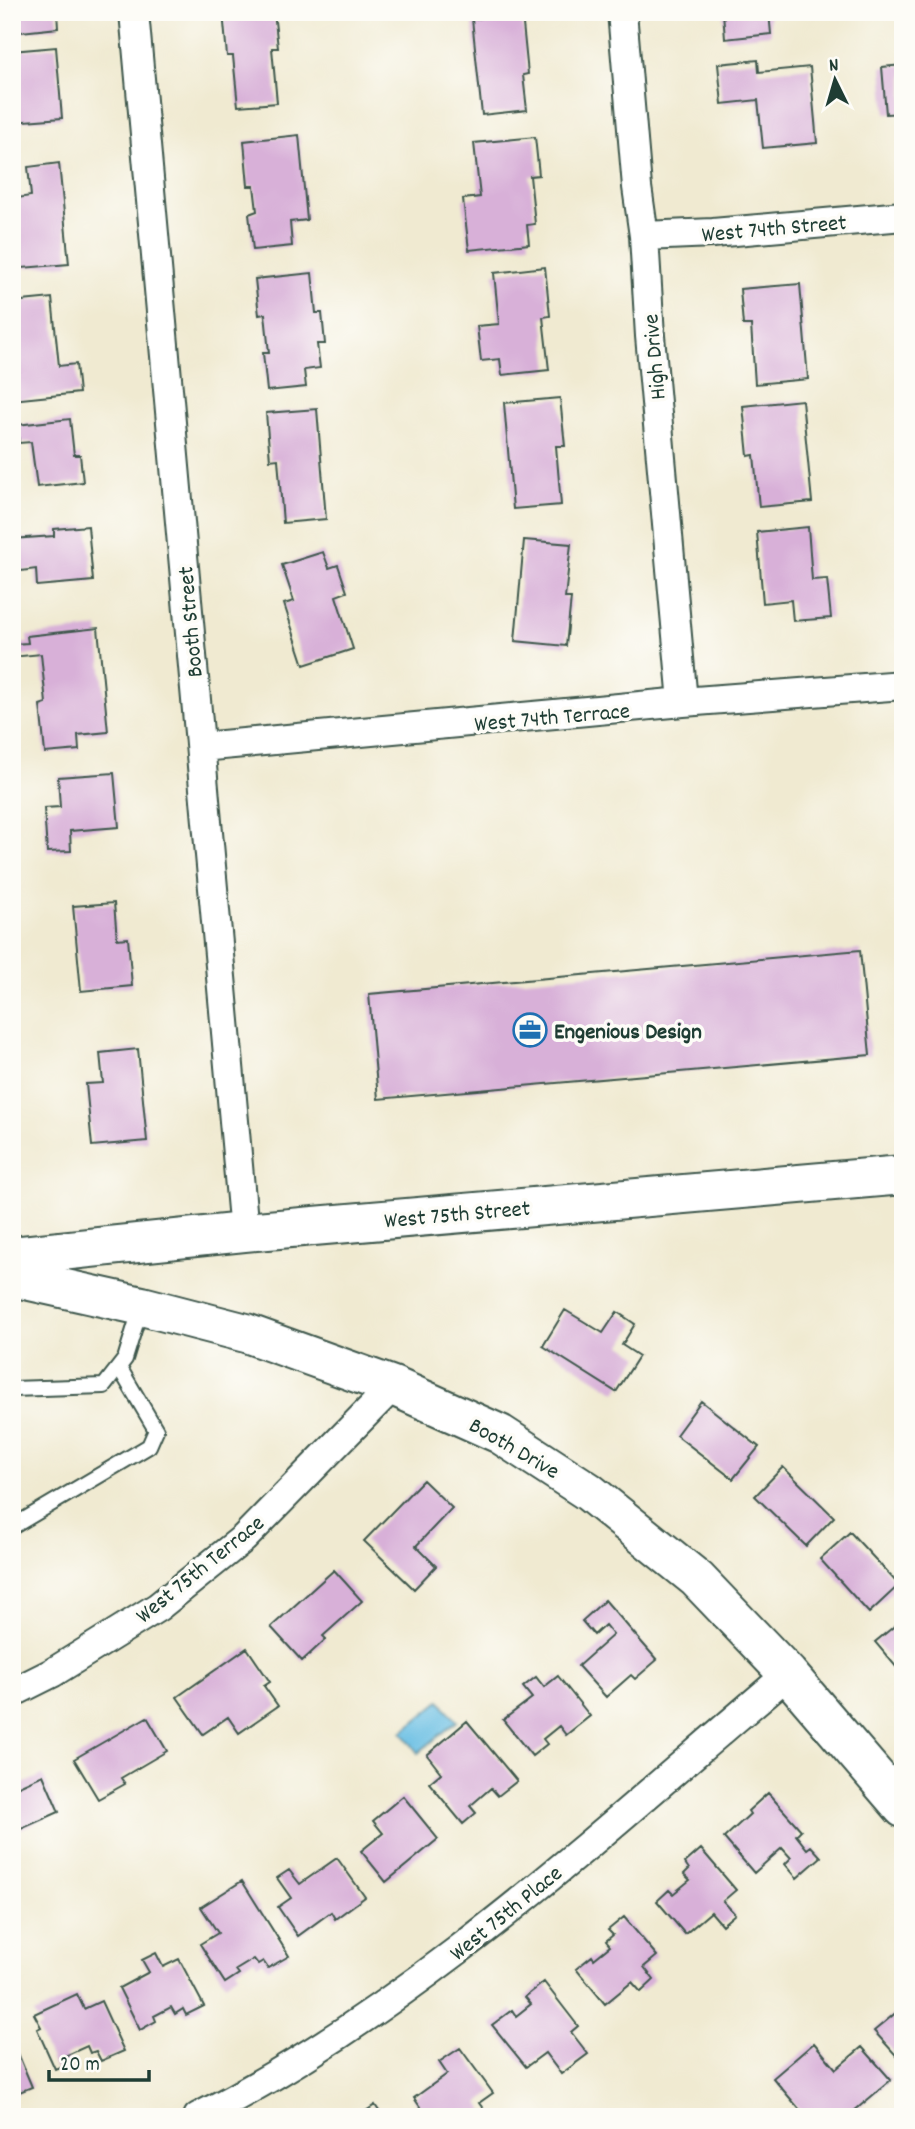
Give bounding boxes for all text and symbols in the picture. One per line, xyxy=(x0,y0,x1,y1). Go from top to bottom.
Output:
north arrow xyxy=(800,46,870,116)
text: N xyxy=(828,53,840,80)
street label: West 74th Street xyxy=(700,208,848,253)
street label: High Drive xyxy=(636,312,677,401)
street label: Booth Street xyxy=(171,565,214,679)
street label: West 74th Terrace xyxy=(473,696,631,743)
office icon: Engenious Design xyxy=(511,1011,549,1049)
place label: Engenious Design xyxy=(554,1017,702,1050)
street label: West 75th Street xyxy=(383,1194,532,1239)
street label: Booth Drive xyxy=(462,1411,565,1489)
street label: West 75th Terrace xyxy=(130,1508,273,1633)
street label: West 75th Place xyxy=(444,1859,571,1971)
scale bar xyxy=(49,2038,149,2082)
text: 20 m xyxy=(60,2051,100,2081)

